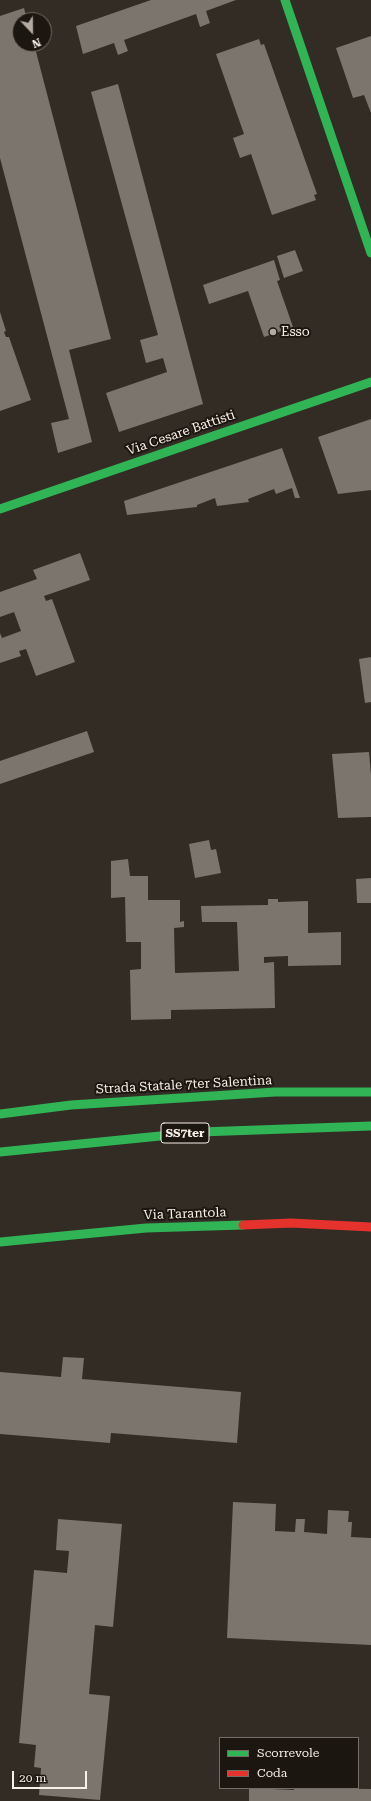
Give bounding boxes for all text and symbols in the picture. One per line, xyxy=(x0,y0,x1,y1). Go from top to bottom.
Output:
north arrow xyxy=(12,12,52,52)
text: N xyxy=(30,35,43,50)
place label: Esso xyxy=(281,324,310,340)
marker: Esso xyxy=(268,327,278,337)
street label: Via Cesare Battisti xyxy=(125,407,237,459)
street label: Strada Statale 7ter Salentina xyxy=(95,1073,273,1097)
road number: SS7ter xyxy=(161,1123,209,1143)
street label: Via Tarantola xyxy=(143,1205,227,1223)
legend xyxy=(219,1737,359,1789)
text: Scorrevole xyxy=(257,1746,319,1760)
scale bar xyxy=(14,1763,89,1789)
text: Coda xyxy=(257,1766,287,1780)
text: 20 m xyxy=(19,1771,46,1785)

